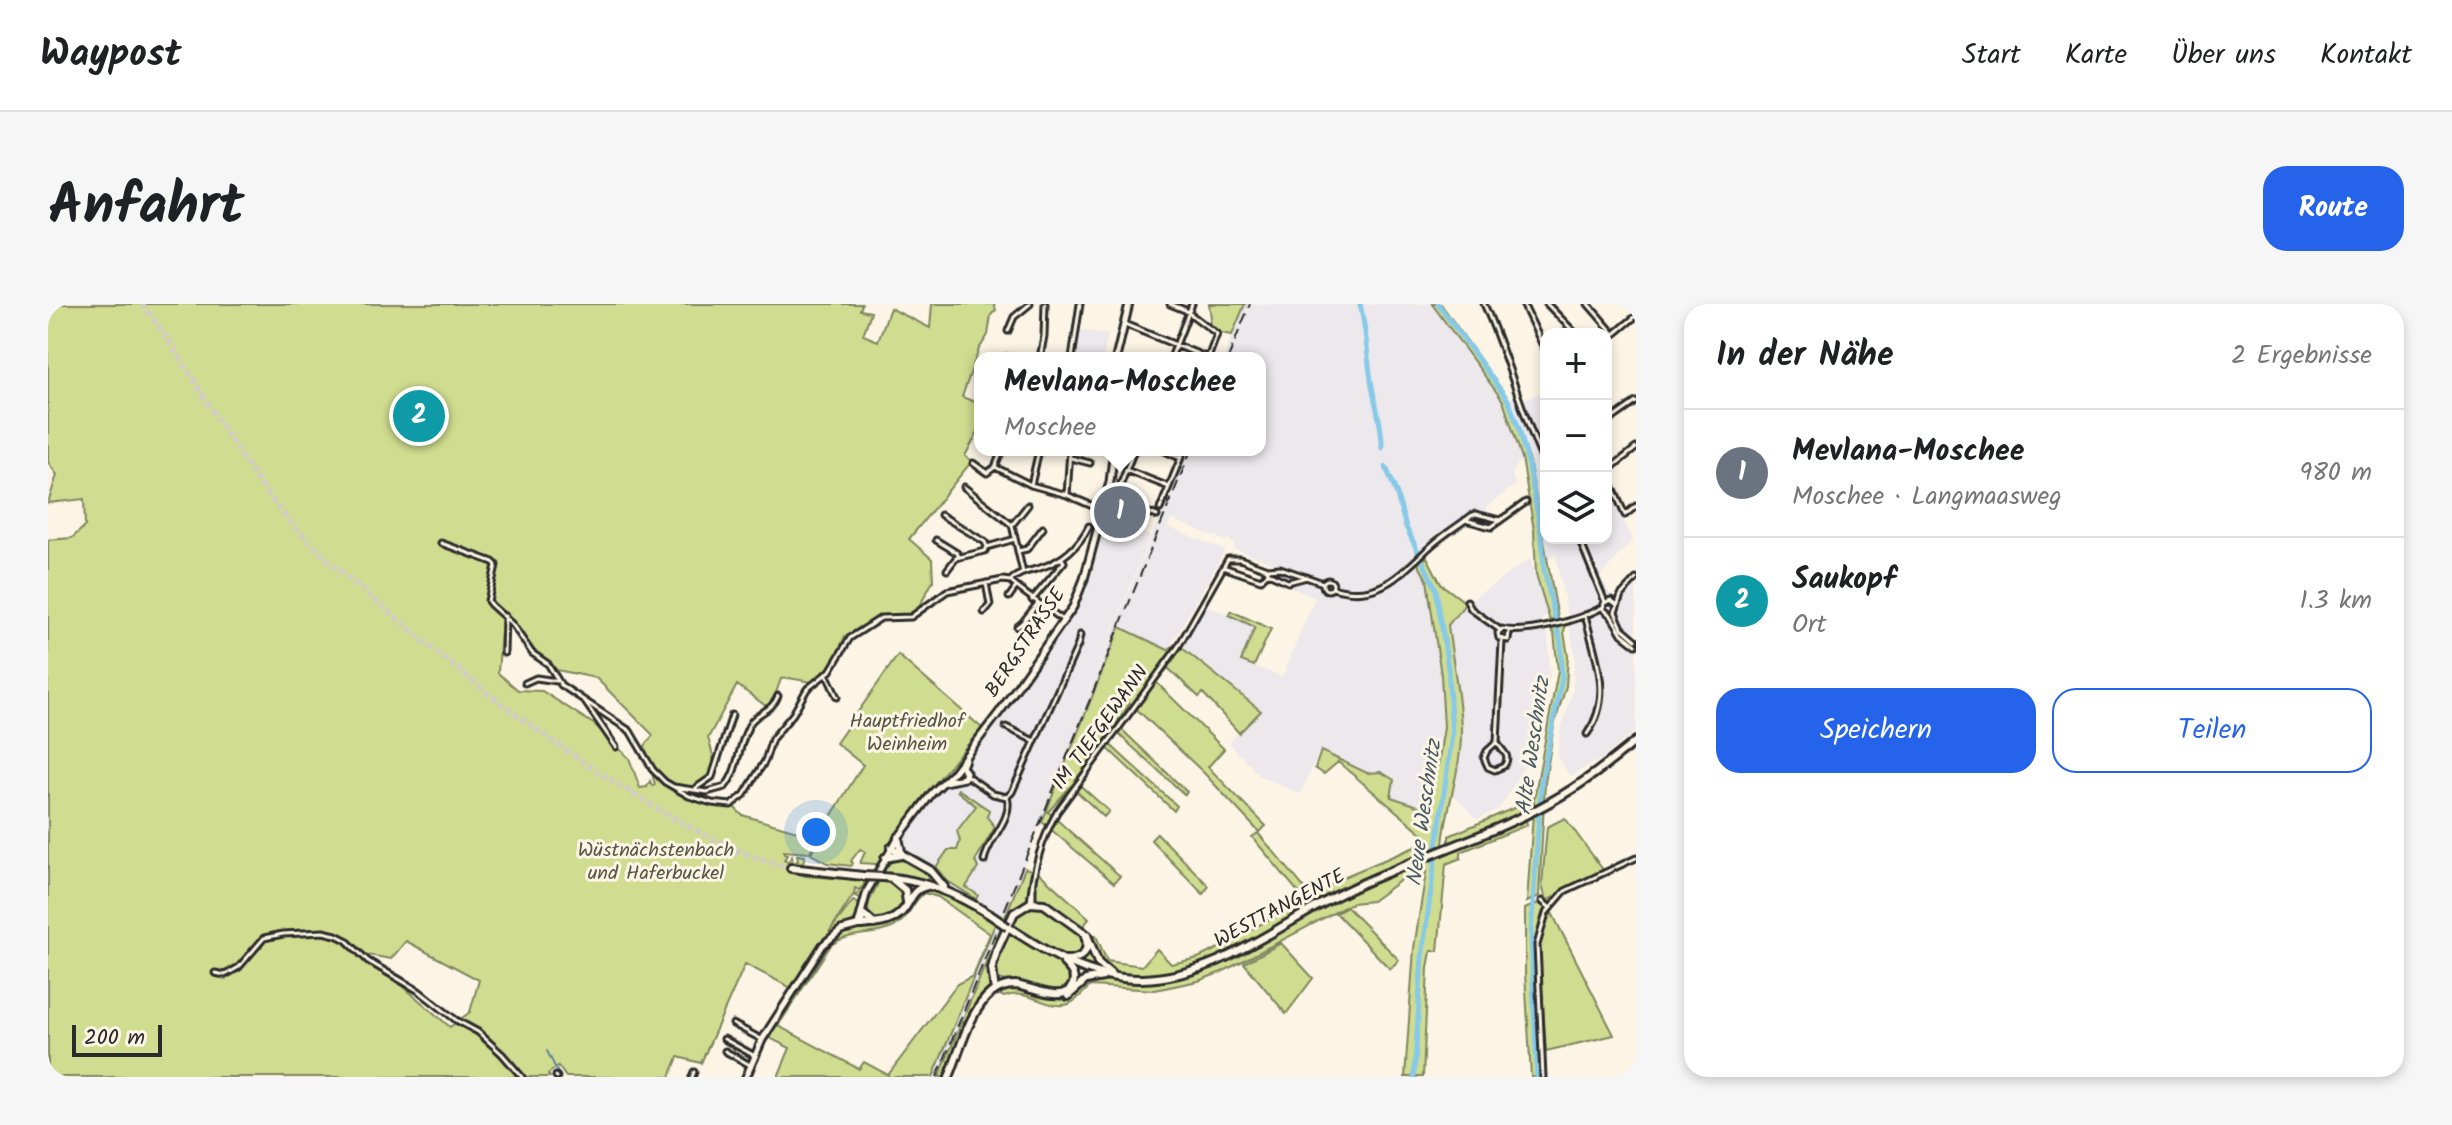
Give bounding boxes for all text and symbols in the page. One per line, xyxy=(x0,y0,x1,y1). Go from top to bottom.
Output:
text: Waypost xyxy=(40,25,182,85)
text: Start xyxy=(1962,33,2021,78)
text: Karte xyxy=(2065,33,2127,78)
text: Über uns xyxy=(2171,33,2276,78)
text: Kontakt xyxy=(2320,33,2412,78)
text: Anfahrt xyxy=(48,163,244,253)
button: Route xyxy=(2263,166,2404,251)
map controls xyxy=(1540,328,1612,544)
button: + xyxy=(1540,328,1612,400)
text: In der Nähe xyxy=(1716,329,1894,383)
text: 2 Ergebnisse xyxy=(2231,335,2372,377)
popup xyxy=(974,352,1266,456)
text: Mevlana-Moschee xyxy=(1004,359,1236,407)
pin: 2 xyxy=(393,386,445,446)
button: − xyxy=(1540,400,1612,472)
text: Moschee xyxy=(1004,407,1096,449)
text: Mevlana-Moschee xyxy=(1792,428,2024,476)
text: 1 xyxy=(1738,452,1746,494)
text: 980 m xyxy=(2300,452,2372,494)
button: layers xyxy=(1540,472,1612,544)
text: Moschee · Langmaasweg xyxy=(1792,476,2062,518)
pin: 1 xyxy=(1094,482,1146,542)
text: Saukopf xyxy=(1792,556,1896,604)
text: 2 xyxy=(1734,580,1750,622)
text: 1.3 km xyxy=(2300,580,2372,622)
street label: BERGSTRASSE xyxy=(977,581,1075,704)
text: Ort xyxy=(1792,604,1827,646)
street label: IM TIEFGEWANN xyxy=(1045,659,1157,797)
water label: Alte Weschnitz xyxy=(1507,672,1561,817)
button: Speichern xyxy=(1716,688,2036,773)
button: Teilen xyxy=(2052,688,2372,773)
park label: Hauptfriedhof Weinheim xyxy=(850,706,967,761)
water label: Neue Weschnitz xyxy=(1397,735,1453,888)
your location xyxy=(796,812,836,852)
park label: Wüstnächstenbach und Haferbuckel xyxy=(578,835,734,890)
street label: WESTTANGENTE xyxy=(1209,860,1353,957)
scale bar xyxy=(72,1021,162,1057)
text: 200 m xyxy=(84,1021,145,1056)

